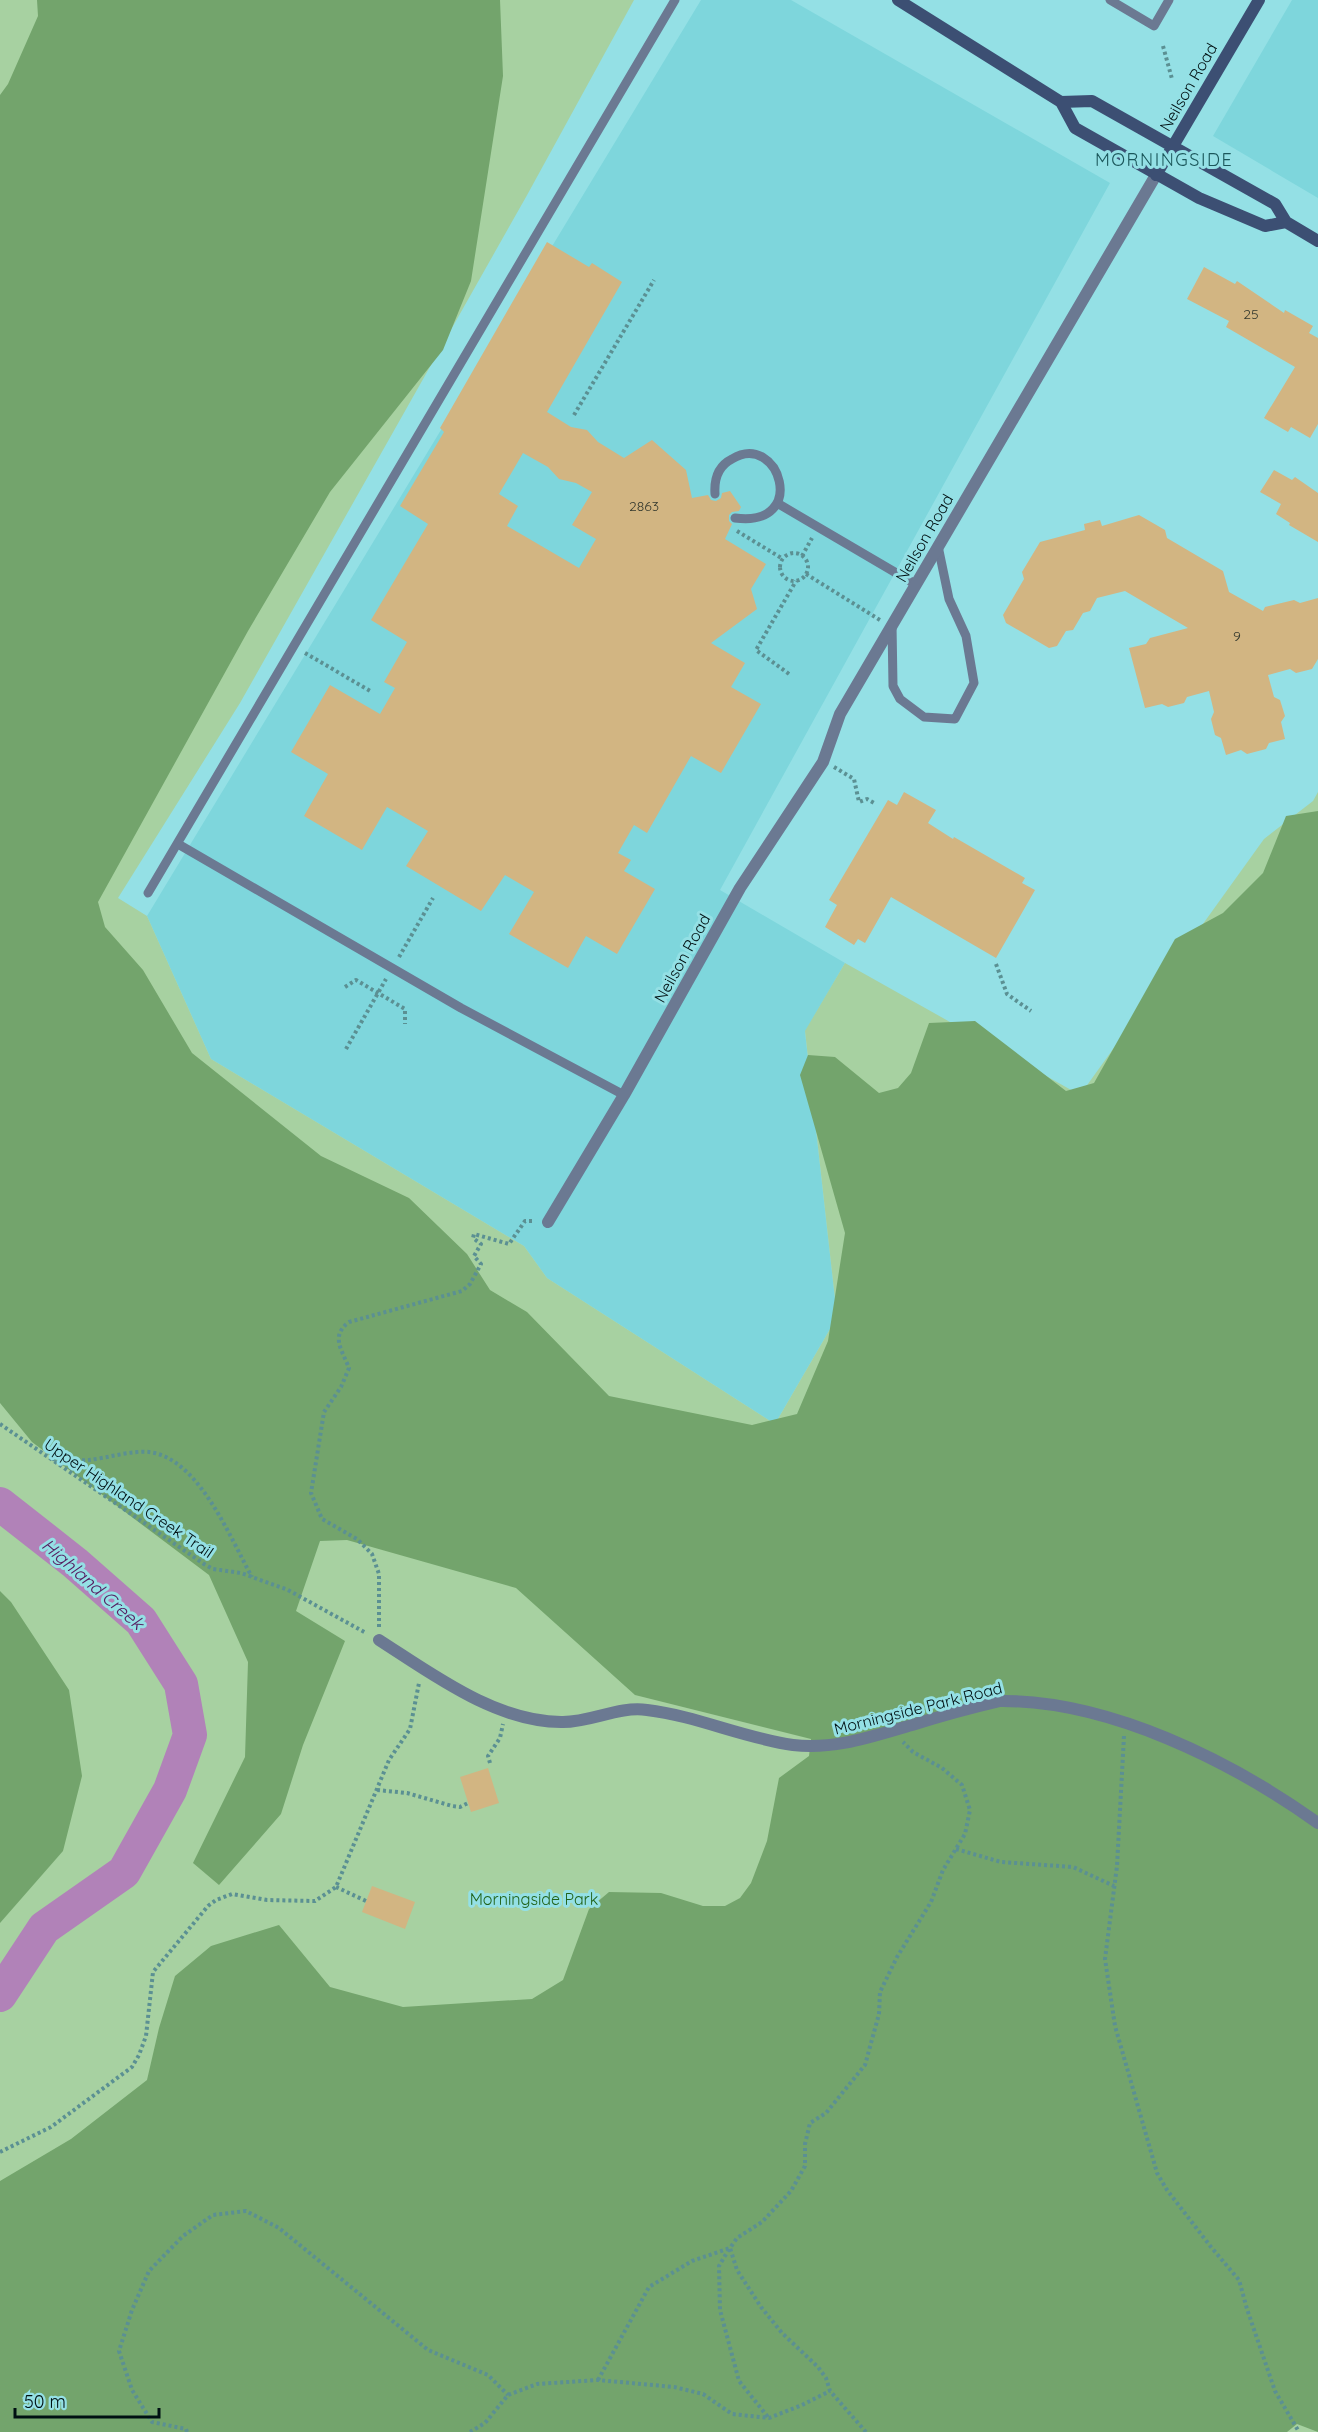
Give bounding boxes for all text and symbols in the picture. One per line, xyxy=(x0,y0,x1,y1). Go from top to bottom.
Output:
street label: Neilson Road xyxy=(1155,39,1221,135)
district label: MORNINGSIDE xyxy=(1095,148,1233,171)
house number: 25 xyxy=(1243,305,1259,323)
street label: Neilson Road xyxy=(891,490,957,586)
house number: 2863 xyxy=(629,497,659,515)
house number: 9 xyxy=(1233,627,1241,645)
street label: Neilson Road xyxy=(649,910,715,1006)
street label: Upper Highland Creek Trail xyxy=(41,1434,217,1562)
water label: Highland Creek xyxy=(37,1533,150,1635)
street label: Morningside Park Road xyxy=(832,1677,1004,1739)
park label: Morningside Park xyxy=(470,1889,598,1909)
scale bar xyxy=(15,2381,159,2419)
text: 50 m xyxy=(24,2390,66,2413)

